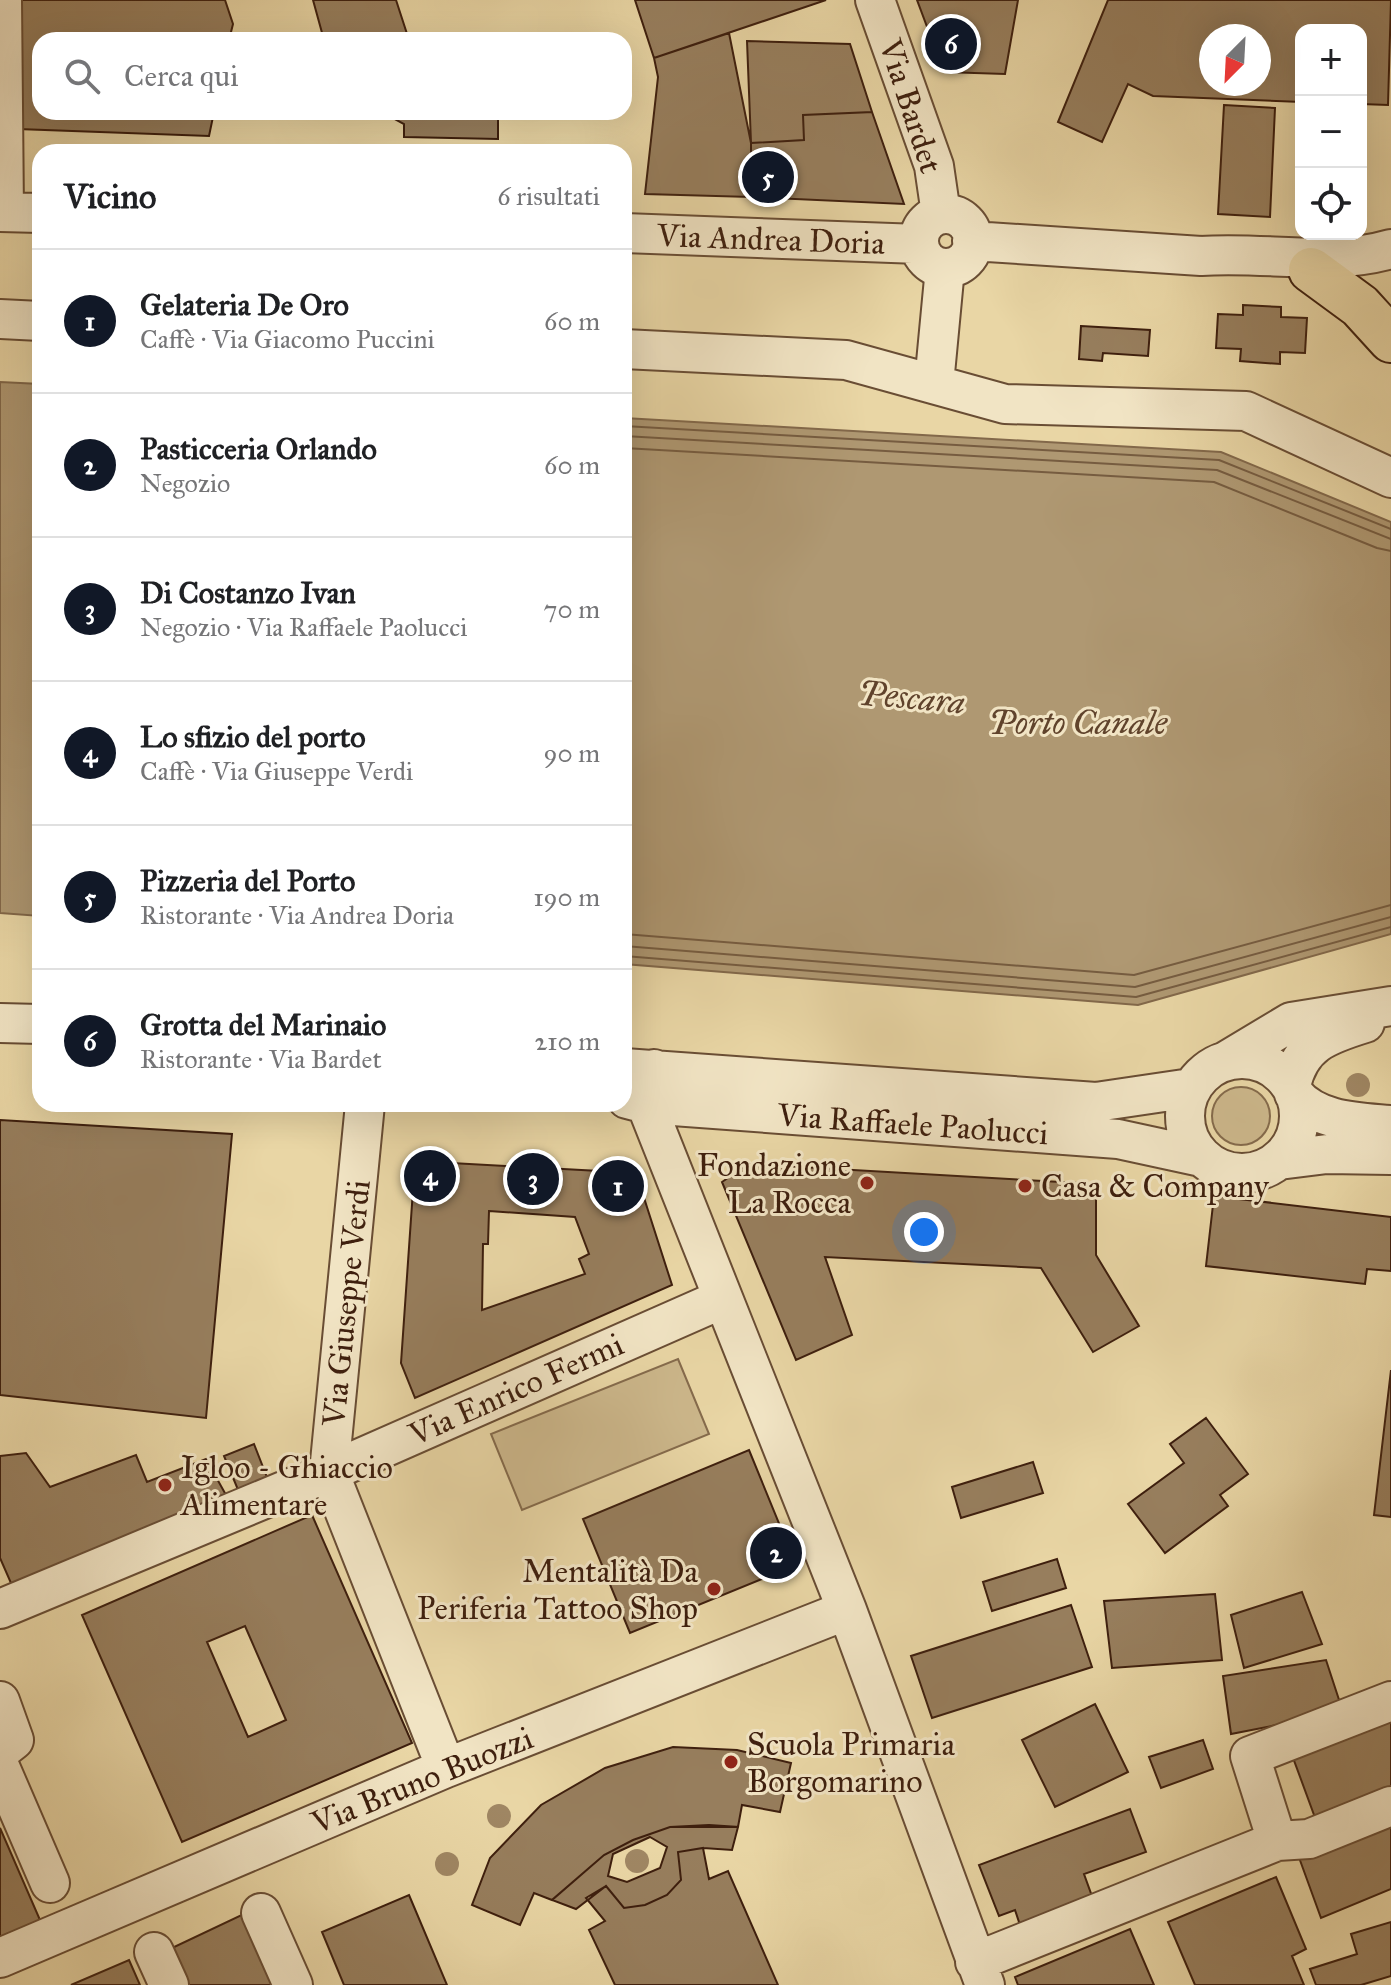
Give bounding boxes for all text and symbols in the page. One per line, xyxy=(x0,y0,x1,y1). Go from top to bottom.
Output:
pin: 6 xyxy=(925,14,977,74)
north arrow xyxy=(1199,24,1271,96)
map controls xyxy=(1295,24,1367,240)
button: + xyxy=(1295,24,1367,96)
search box xyxy=(32,32,632,120)
street label: Via Bardet xyxy=(870,33,950,178)
icon: search xyxy=(60,54,104,98)
text: Cerca qui xyxy=(124,58,238,94)
button: − xyxy=(1295,96,1367,168)
pin: 5 xyxy=(742,147,794,207)
button: locate xyxy=(1295,168,1367,240)
text: Vicino xyxy=(64,176,156,217)
text: 6 risultati xyxy=(497,180,600,212)
street label: Via Andrea Doria xyxy=(656,216,886,263)
text: Gelateria De Oro xyxy=(140,287,349,323)
text: 1 xyxy=(85,305,95,337)
text: 60 m xyxy=(544,305,600,337)
text: Caffè · Via Giacomo Puccini xyxy=(140,323,435,355)
text: Pasticceria Orlando xyxy=(140,431,377,467)
text: 2 xyxy=(84,449,96,481)
text: 60 m xyxy=(544,449,600,481)
text: Negozio xyxy=(140,467,230,499)
text: Di Costanzo Ivan xyxy=(140,575,356,611)
text: 3 xyxy=(85,593,95,625)
text: 70 m xyxy=(544,593,600,625)
text: Negozio · Via Raffaele Paolucci xyxy=(140,611,467,643)
water label: Pescara xyxy=(857,672,967,723)
water label: Porto Canale xyxy=(989,702,1169,743)
text: Lo sfizio del porto xyxy=(140,719,366,755)
text: 4 xyxy=(83,737,97,769)
text: 90 m xyxy=(543,737,600,769)
text: Caffè · Via Giuseppe Verdi xyxy=(140,755,413,787)
text: Pizzeria del Porto xyxy=(140,863,355,899)
text: 5 xyxy=(84,881,96,913)
text: 190 m xyxy=(533,881,600,913)
text: Ristorante · Via Andrea Doria xyxy=(140,899,454,931)
text: Grotta del Marinaio xyxy=(140,1007,386,1043)
text: 6 xyxy=(83,1025,97,1057)
text: 210 m xyxy=(534,1025,600,1057)
text: Ristorante · Via Bardet xyxy=(140,1043,382,1075)
street label: Via Raffaele Paolucci xyxy=(775,1096,1050,1153)
pin: 4 xyxy=(404,1146,456,1206)
place label: Fondazione La Rocca xyxy=(697,1146,851,1222)
pin: 3 xyxy=(507,1149,559,1209)
pin: 1 xyxy=(592,1156,644,1216)
place label: Casa & Company xyxy=(1041,1167,1270,1206)
marker: Fondazione La Rocca xyxy=(858,1174,876,1192)
marker: Casa & Company xyxy=(1016,1177,1034,1195)
street label: Via Giuseppe Verdi xyxy=(314,1178,379,1429)
your location xyxy=(904,1212,944,1252)
street label: Via Enrico Fermi xyxy=(402,1325,630,1455)
place label: Igloo - Ghiaccio Alimentare xyxy=(179,1448,393,1524)
marker: Igloo - Ghiaccio Alimentare xyxy=(156,1476,174,1494)
pin: 2 xyxy=(750,1523,802,1583)
place label: Mentalità Da Periferia Tattoo Shop xyxy=(417,1552,698,1628)
marker: Mentalità Da Periferia Tattoo Shop xyxy=(705,1580,723,1598)
street label: Via Bruno Buozzi xyxy=(305,1718,539,1843)
place label: Scuola Primaria Borgomarino xyxy=(747,1725,955,1801)
marker: Scuola Primaria Borgomarino xyxy=(722,1753,740,1771)

